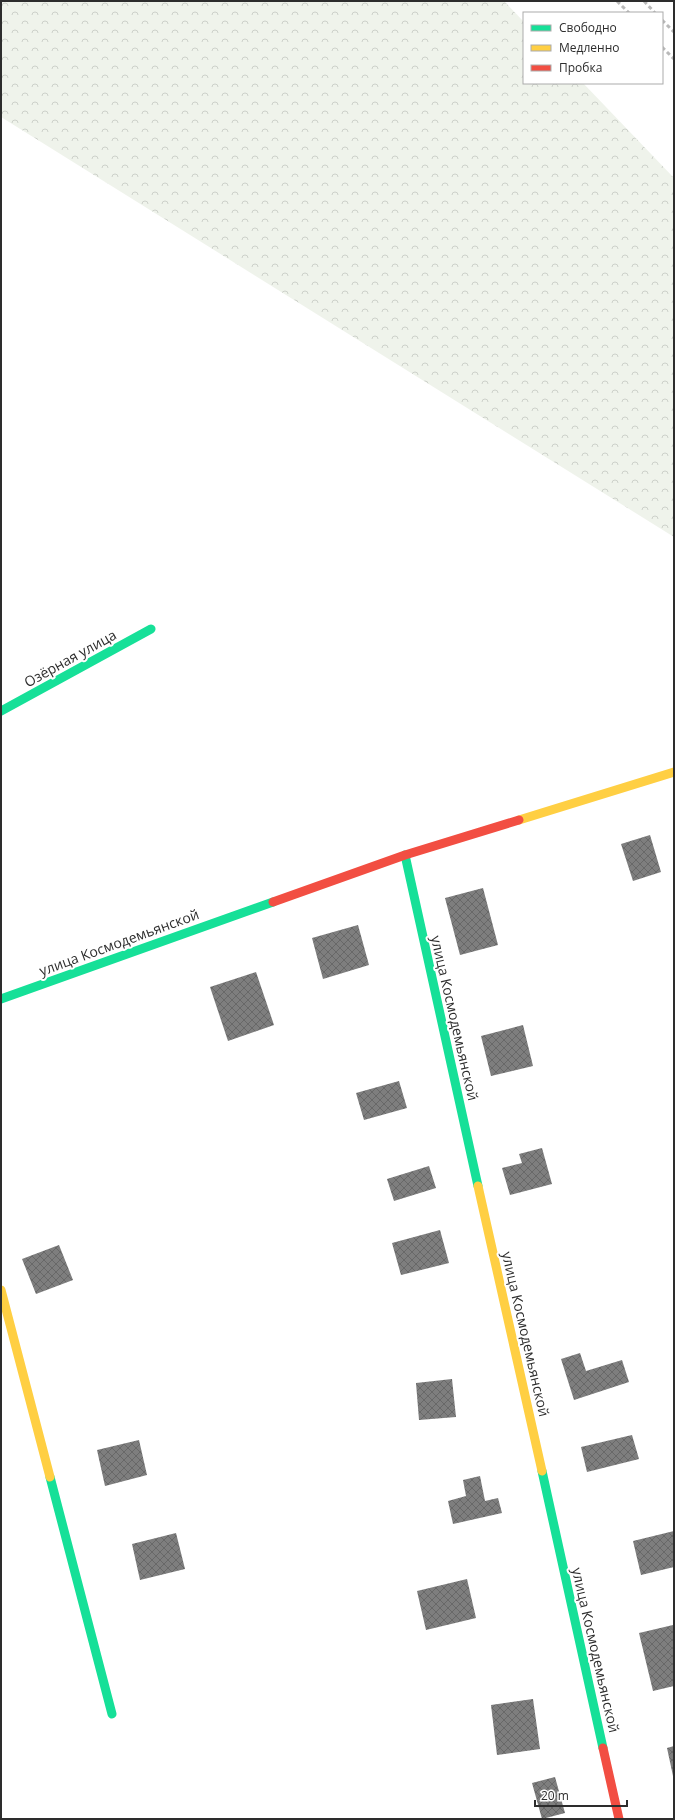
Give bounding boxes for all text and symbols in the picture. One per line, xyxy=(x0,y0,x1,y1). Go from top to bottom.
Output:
legend xyxy=(523,12,663,84)
text: Свободно xyxy=(559,19,617,36)
text: Медленно xyxy=(559,39,619,56)
text: Пробка xyxy=(559,59,602,76)
street label: Озёрная улица xyxy=(21,625,119,691)
street label: улица Космодемьянской xyxy=(36,904,202,980)
street label: улица Космодемьянской xyxy=(427,934,483,1102)
street label: улица Космодемьянской xyxy=(498,1250,554,1418)
street label: улица Космодемьянской xyxy=(568,1566,624,1734)
scale bar xyxy=(535,1782,627,1808)
text: 20 m xyxy=(541,1787,569,1804)

